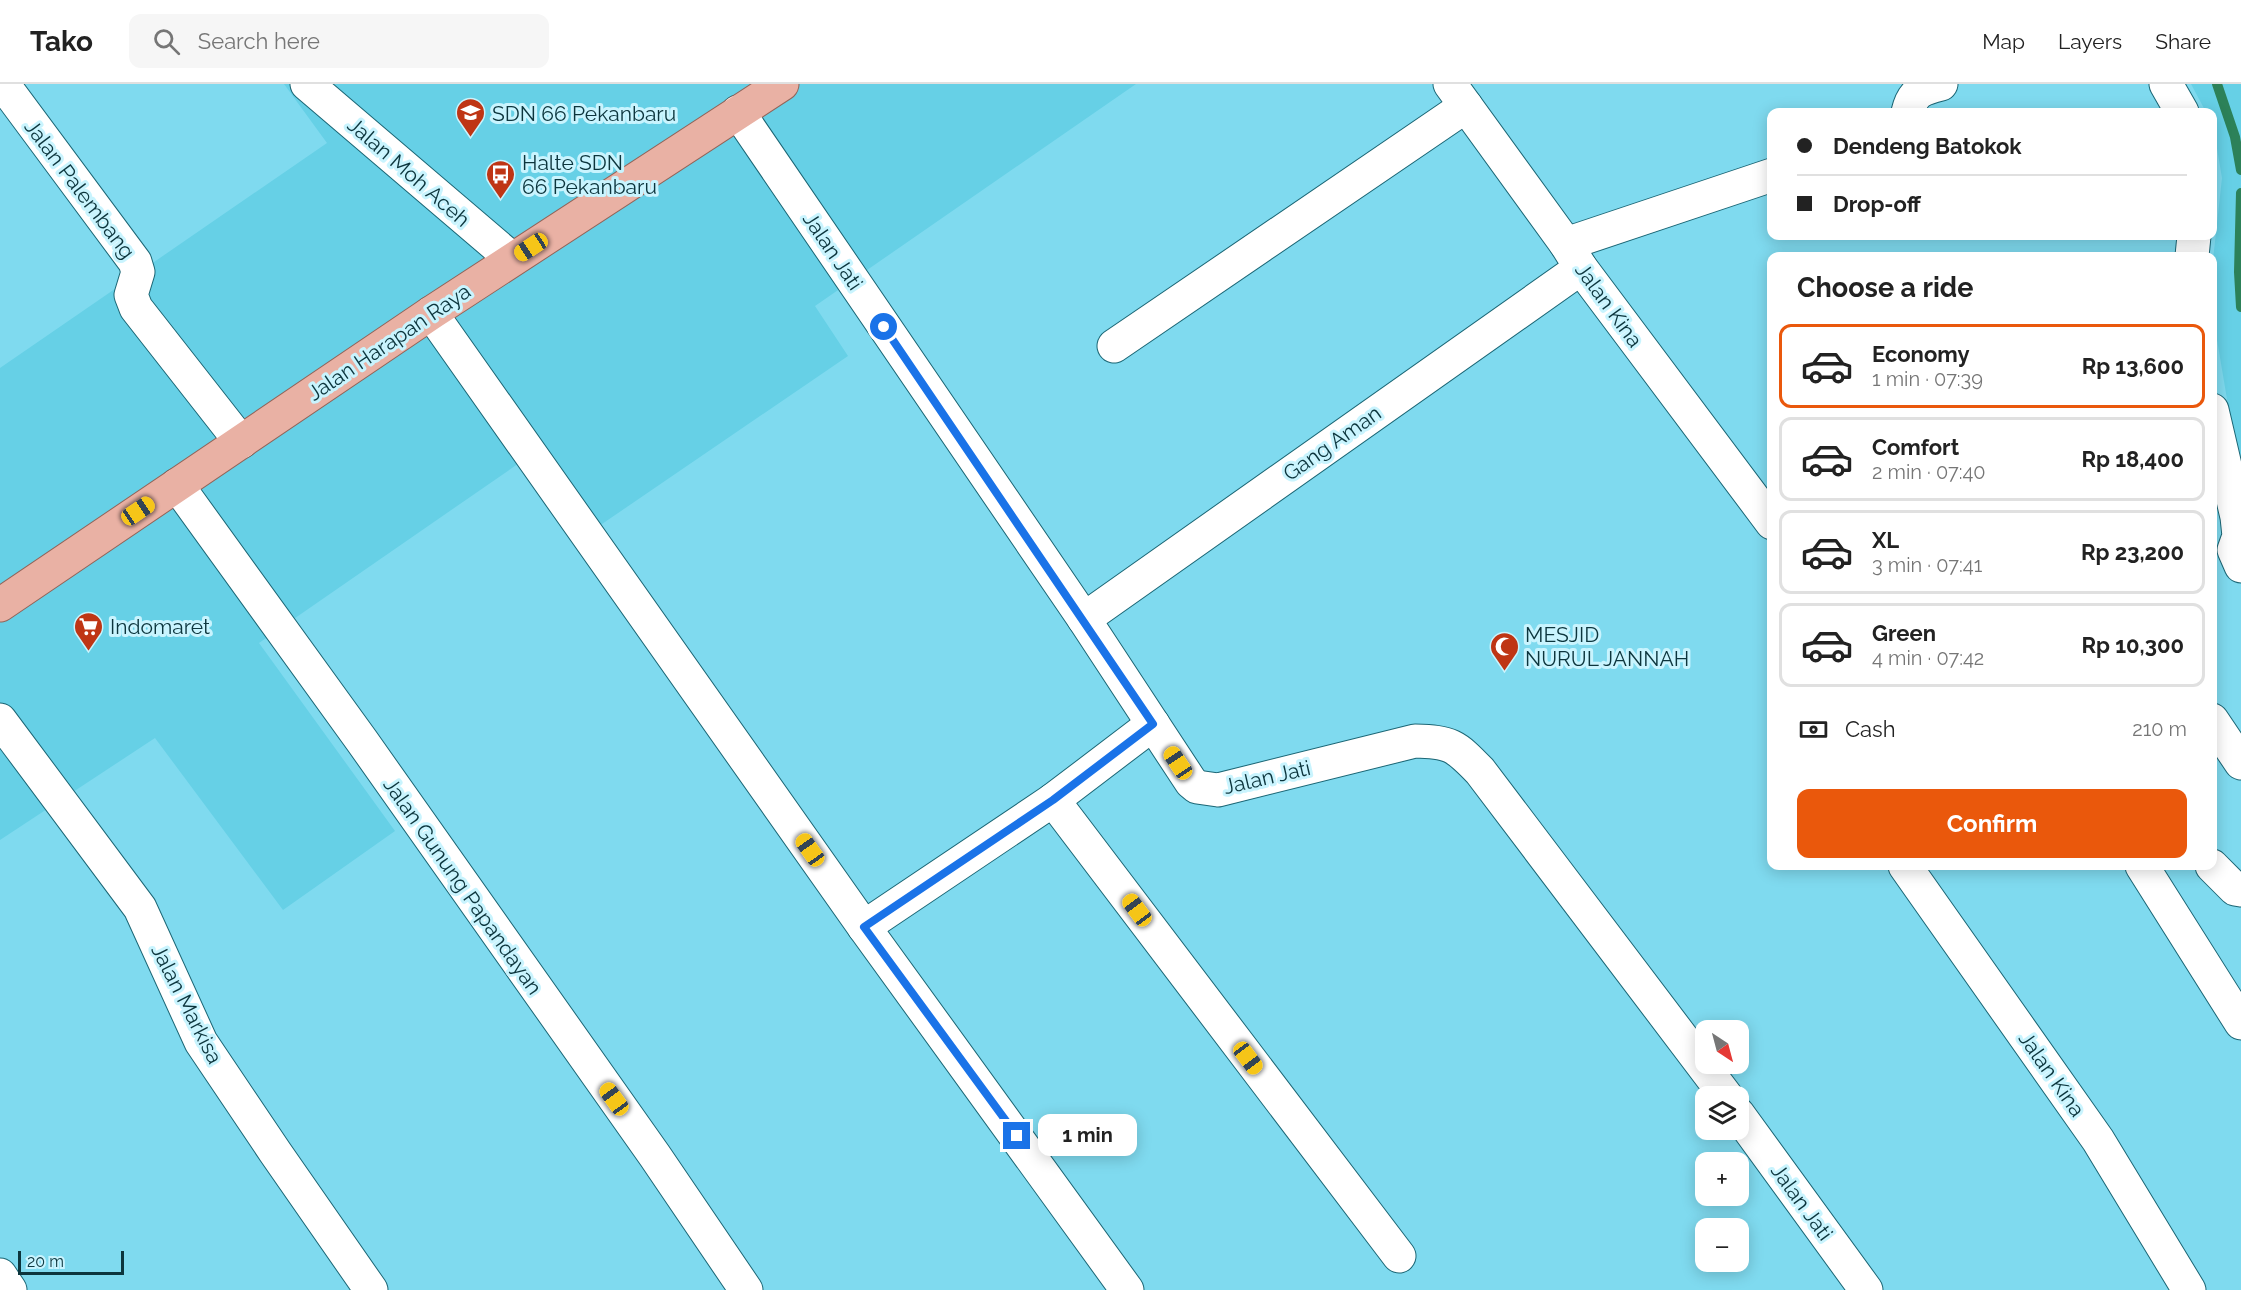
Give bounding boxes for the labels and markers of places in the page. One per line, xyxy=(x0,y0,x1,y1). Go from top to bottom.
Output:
school or university icon: SDN 66 Pekanbaru xyxy=(455,97,487,139)
place label: SDN 66 Pekanbaru xyxy=(492,101,676,126)
place label: Halte SDN 66 Pekanbaru xyxy=(522,150,657,199)
bus stop icon: Halte SDN 66 Pekanbaru xyxy=(485,158,517,200)
supermarket icon: Indomaret xyxy=(73,610,105,652)
place label: Indomaret xyxy=(110,614,210,639)
place label: MESJID NURUL JANNAH xyxy=(1525,622,1689,671)
mosque icon: MESJID NURUL JANNAH xyxy=(1488,630,1520,672)

